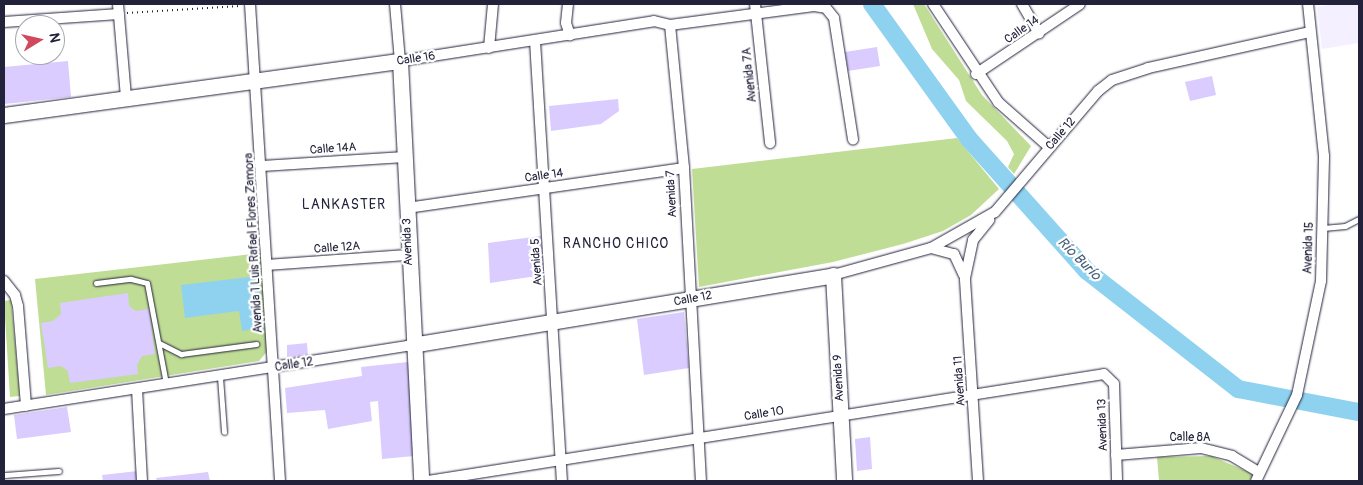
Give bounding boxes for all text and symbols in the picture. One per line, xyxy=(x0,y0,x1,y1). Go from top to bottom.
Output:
street label: Calle 14 xyxy=(1002,13,1042,47)
north arrow xyxy=(15,15,65,65)
text: N xyxy=(45,32,63,44)
street label: Avenida 7A xyxy=(740,47,760,103)
street label: Calle 16 xyxy=(396,49,436,69)
street label: Calle 12 xyxy=(1043,115,1079,153)
street label: Calle 14A xyxy=(309,140,357,158)
street label: Avenida 1 Luis Rafael Flores Zamora xyxy=(242,153,266,333)
street label: Calle 14 xyxy=(524,166,564,186)
street label: Avenida 7 xyxy=(664,170,680,218)
district label: LANKASTER xyxy=(301,197,387,213)
street label: Avenida 3 xyxy=(400,218,416,266)
street label: Avenida 15 xyxy=(1301,222,1317,274)
water label: Río Burío xyxy=(1054,234,1104,284)
district label: RANCHO CHICO xyxy=(561,236,671,252)
street label: Avenida 5 xyxy=(528,238,546,286)
street label: Calle 12A xyxy=(313,239,361,257)
street label: Calle 12 xyxy=(673,289,713,309)
street label: Avenida 9 xyxy=(831,354,847,402)
street label: Calle 12 xyxy=(274,355,314,375)
street label: Avenida 11 xyxy=(951,355,969,407)
street label: Avenida 13 xyxy=(1095,399,1111,451)
street label: Calle 10 xyxy=(743,404,785,424)
street label: Calle 8A xyxy=(1169,431,1211,445)

